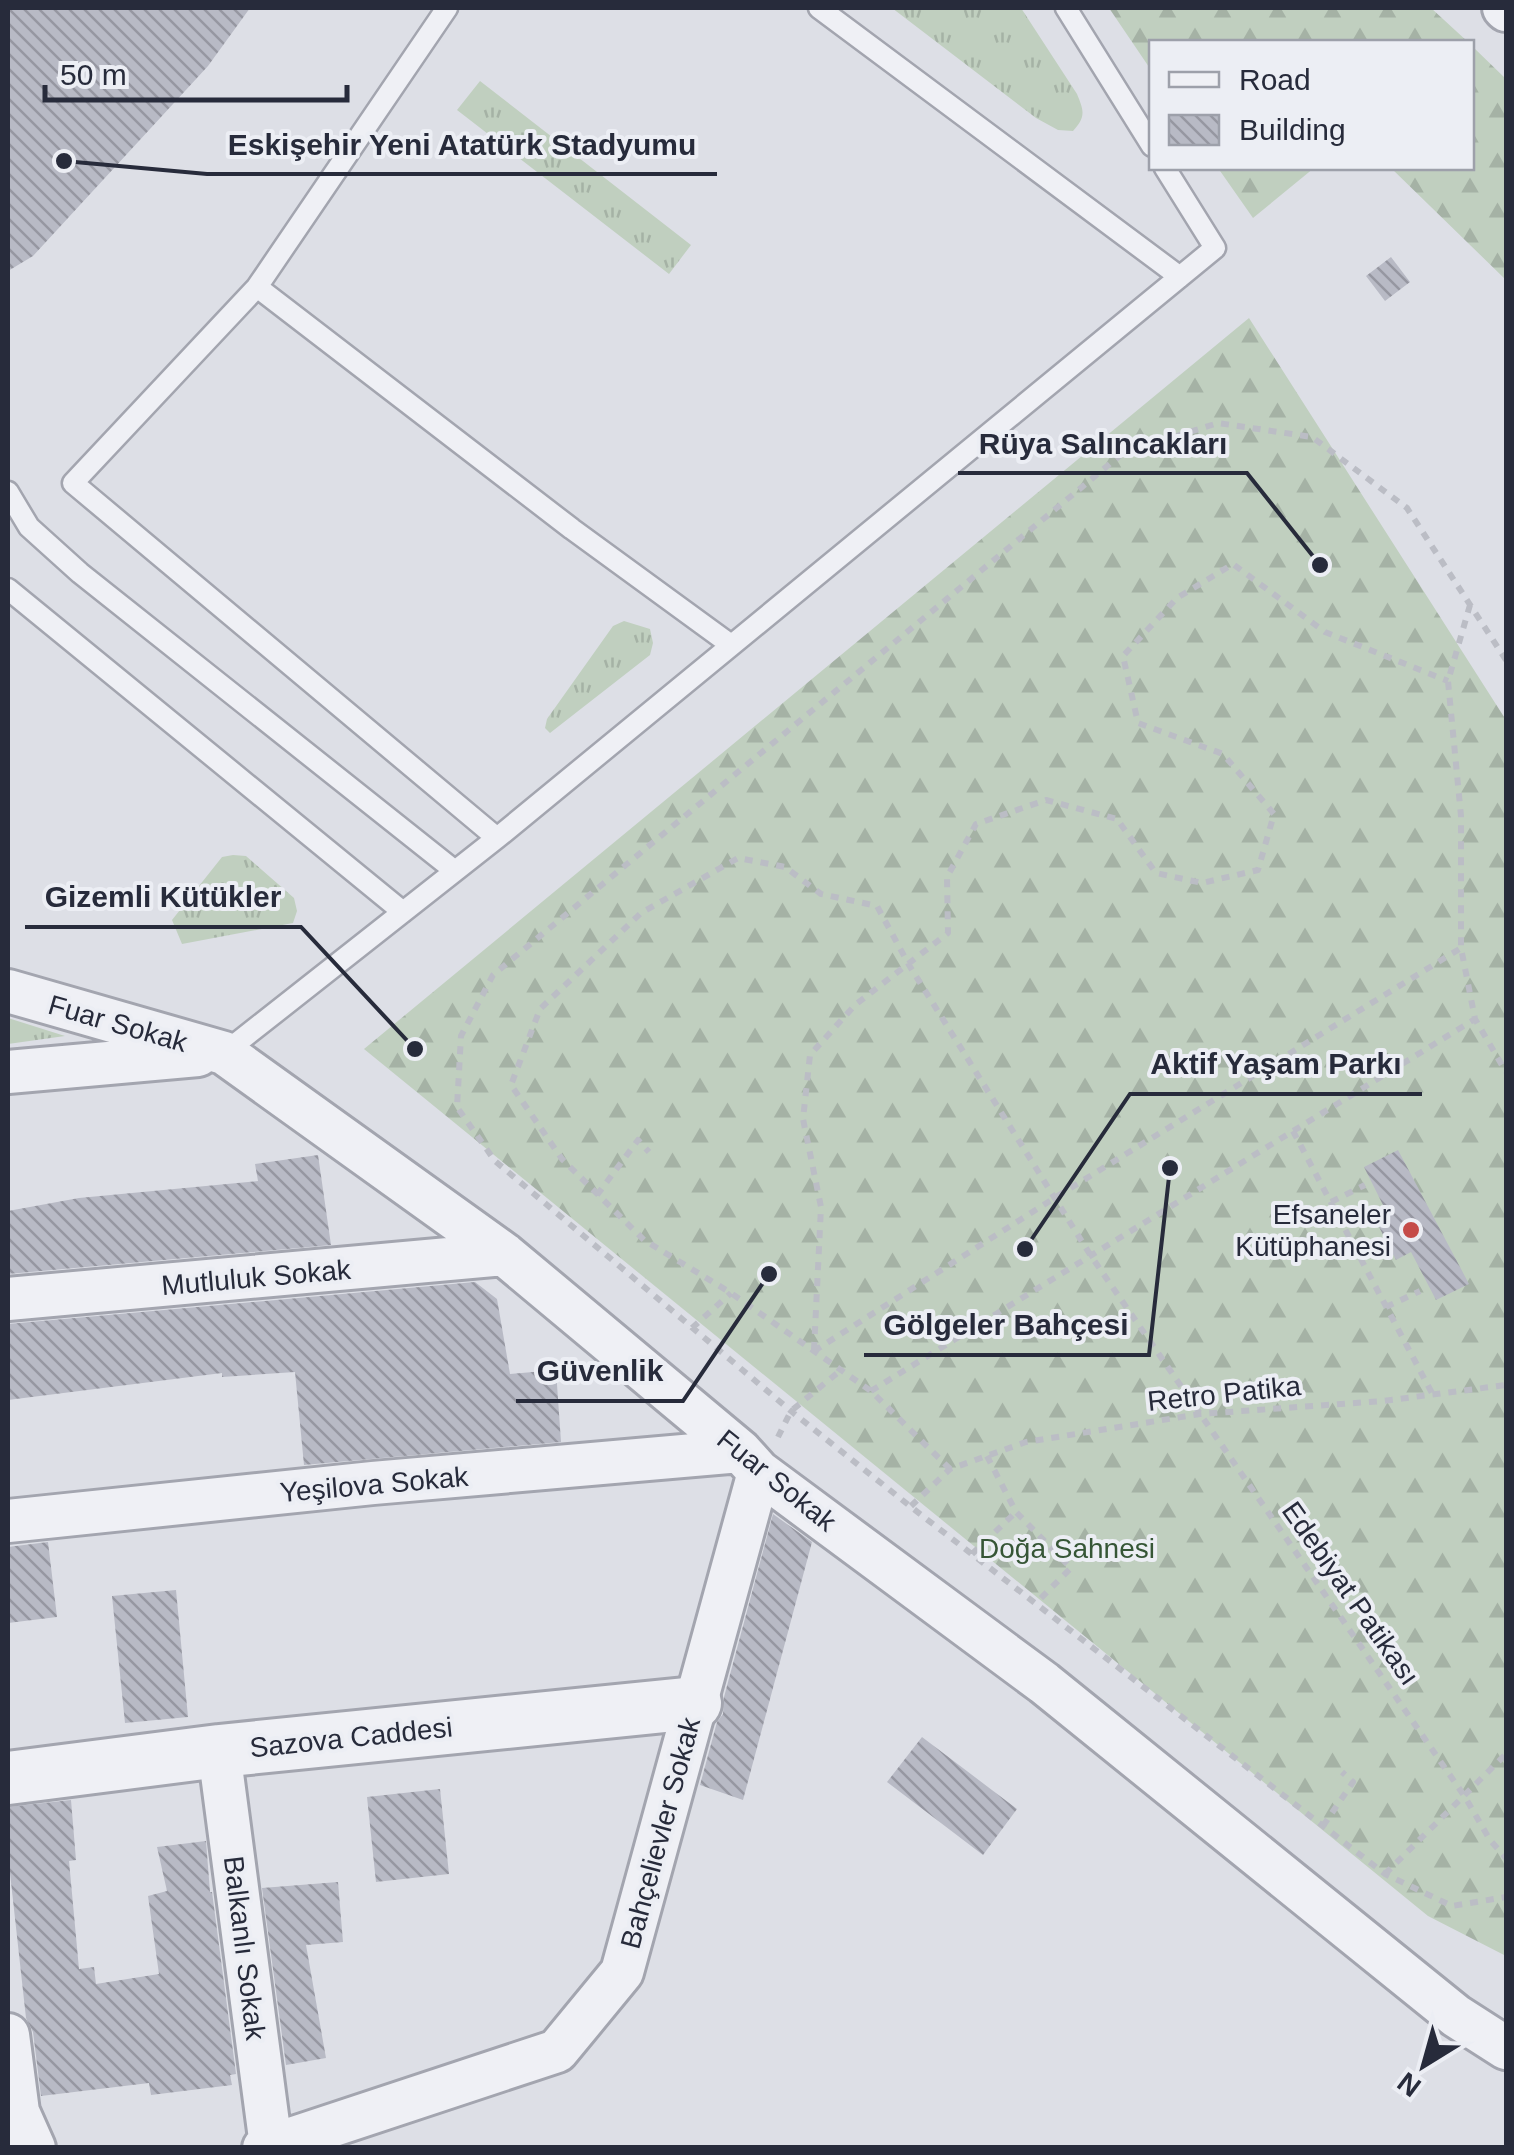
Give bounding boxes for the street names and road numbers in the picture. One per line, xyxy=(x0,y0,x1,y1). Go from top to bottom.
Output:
street label: Fuar Sokak xyxy=(45,989,192,1058)
street label: Mutluluk Sokak xyxy=(160,1254,353,1301)
street label: Retro Patika xyxy=(1146,1370,1303,1417)
street label: Fuar Sokak xyxy=(711,1423,843,1538)
street label: Yeşilova Sokak xyxy=(279,1461,470,1508)
street label: Edebiyat Patikası xyxy=(1276,1496,1425,1691)
street label: Sazova Caddesi xyxy=(248,1711,454,1764)
street label: Bahçelievler Sokak xyxy=(615,1713,707,1952)
street label: Balkanlı Sokak xyxy=(218,1854,271,2043)

